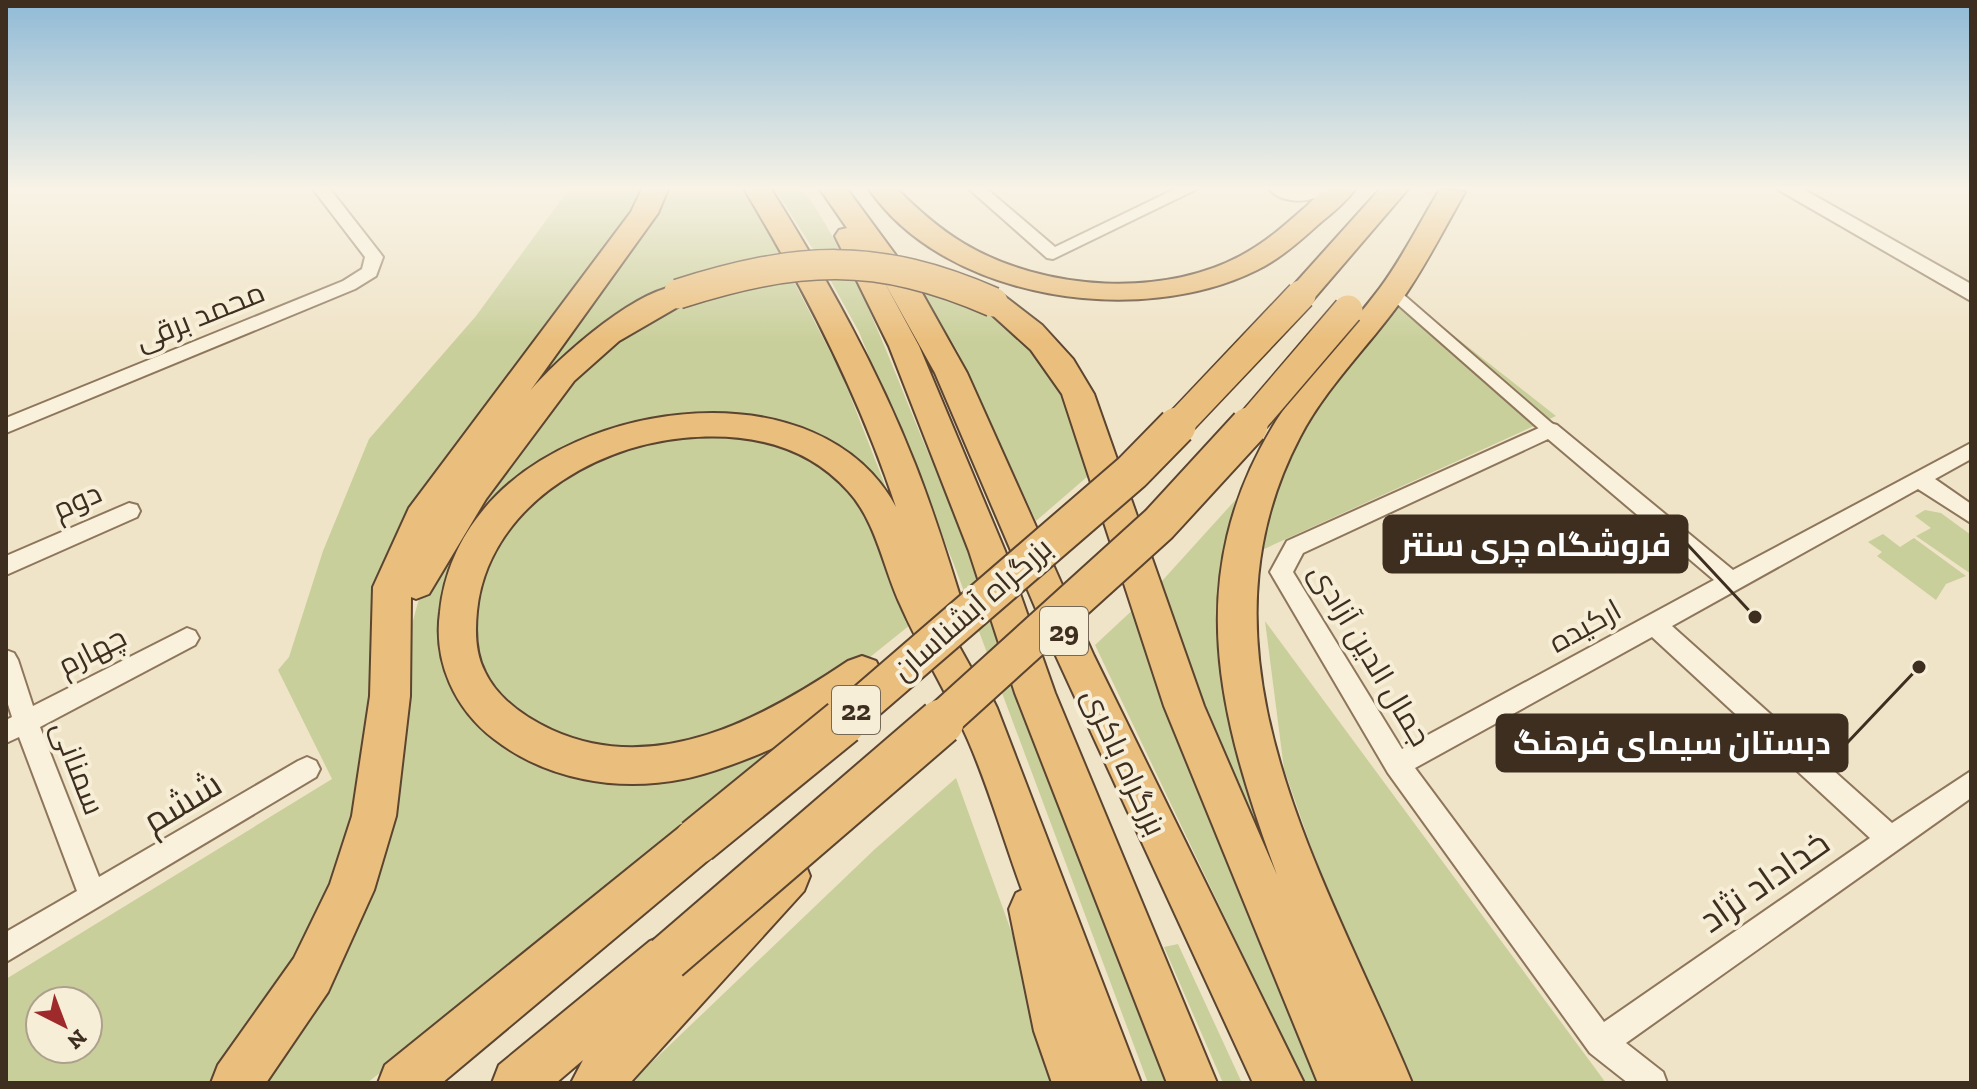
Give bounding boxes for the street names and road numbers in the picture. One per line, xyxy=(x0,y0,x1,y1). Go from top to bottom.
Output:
street label: محمد برقی xyxy=(130,274,270,358)
street label: دوم xyxy=(47,474,108,529)
street label: بزرگراه آبشناسان xyxy=(885,530,1059,688)
street label: جمال الدین آزادی xyxy=(1301,557,1439,753)
street label: ارکیده xyxy=(1543,592,1627,660)
road number: 29 xyxy=(1040,607,1088,655)
street label: چهارم xyxy=(52,619,133,685)
street label: بزرگراه باکری xyxy=(1074,683,1174,841)
road number: 22 xyxy=(832,686,880,734)
street label: سمنانی xyxy=(44,716,112,820)
street label: ششم xyxy=(135,762,231,845)
street label: خداداد نژاد xyxy=(1691,821,1837,941)

